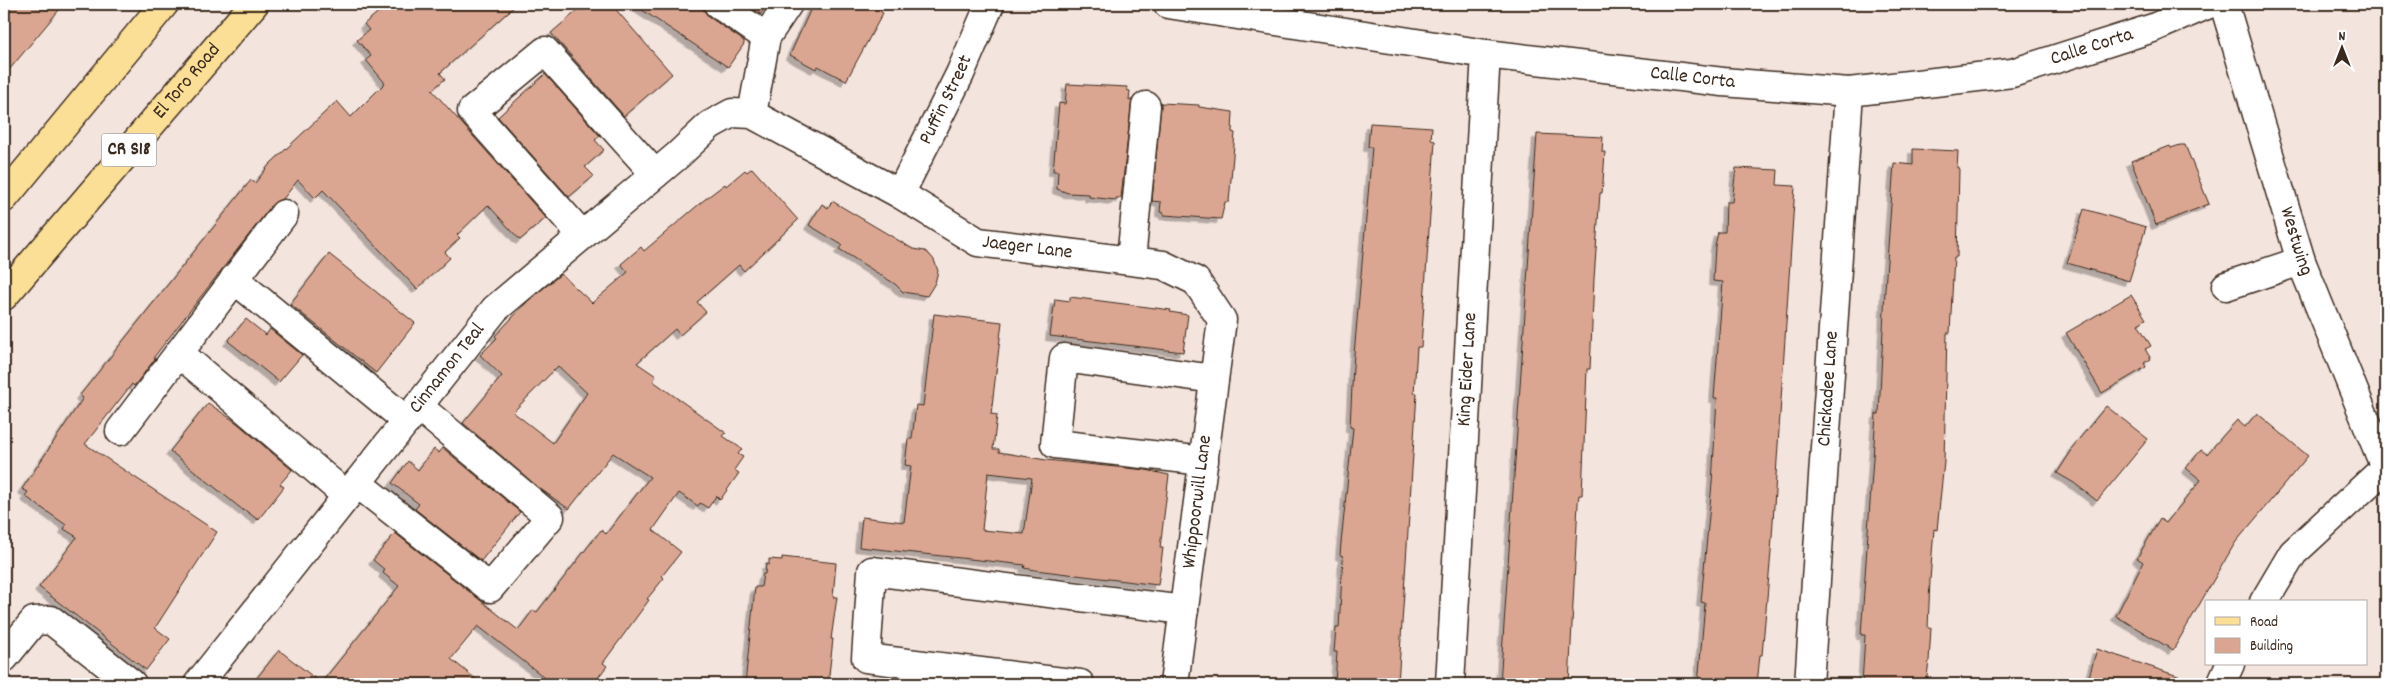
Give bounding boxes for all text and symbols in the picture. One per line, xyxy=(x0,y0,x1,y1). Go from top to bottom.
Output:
street label: Calle Corta xyxy=(2047,21,2137,74)
north arrow xyxy=(2318,22,2368,72)
text: N xyxy=(2339,27,2346,47)
street label: El Toro Road xyxy=(147,38,228,126)
street label: Puffin Street xyxy=(913,51,980,150)
street label: Calle Corta xyxy=(1649,60,1737,97)
road number: CR S18 xyxy=(102,134,156,166)
street label: Westwing xyxy=(2272,204,2320,280)
street label: Jaeger Lane xyxy=(981,229,1074,268)
street label: King Eider Lane xyxy=(1451,312,1485,427)
street label: Cinnamon Teal xyxy=(403,317,493,420)
street label: Chickadee Lane xyxy=(1811,330,1847,447)
street label: Whippoorwill Lane xyxy=(1176,433,1220,570)
legend xyxy=(2205,600,2368,666)
text: Road xyxy=(2250,612,2278,634)
text: Building xyxy=(2250,636,2293,658)

